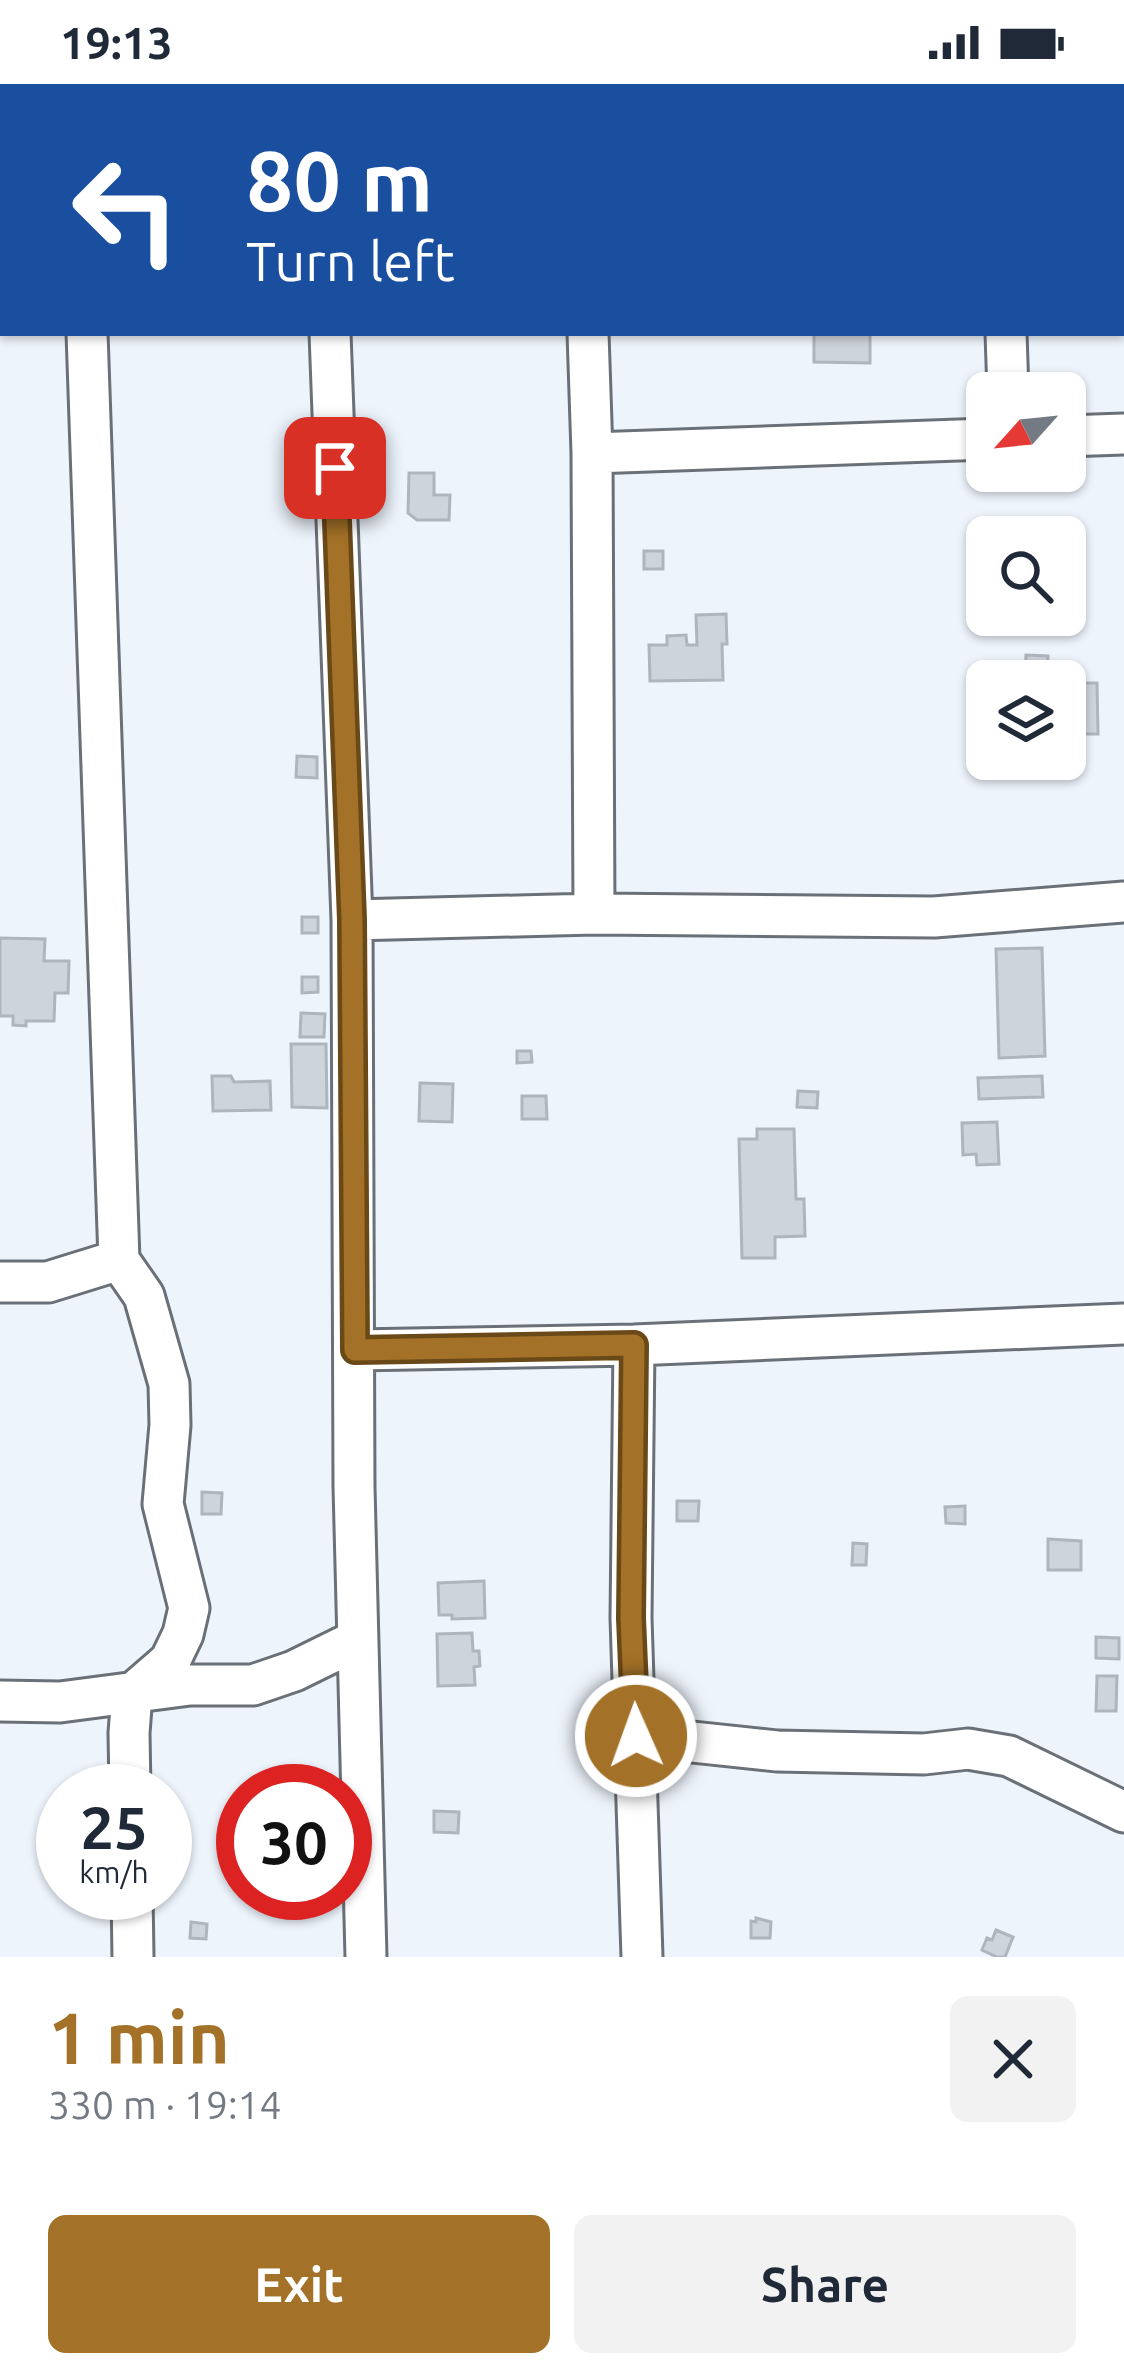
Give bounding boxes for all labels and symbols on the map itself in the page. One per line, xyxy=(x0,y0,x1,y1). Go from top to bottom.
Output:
north arrow xyxy=(966,372,1086,492)
pin xyxy=(284,417,386,519)
position arrow xyxy=(573,1673,699,1799)
speed limit sign: 30 xyxy=(216,1764,372,1920)

